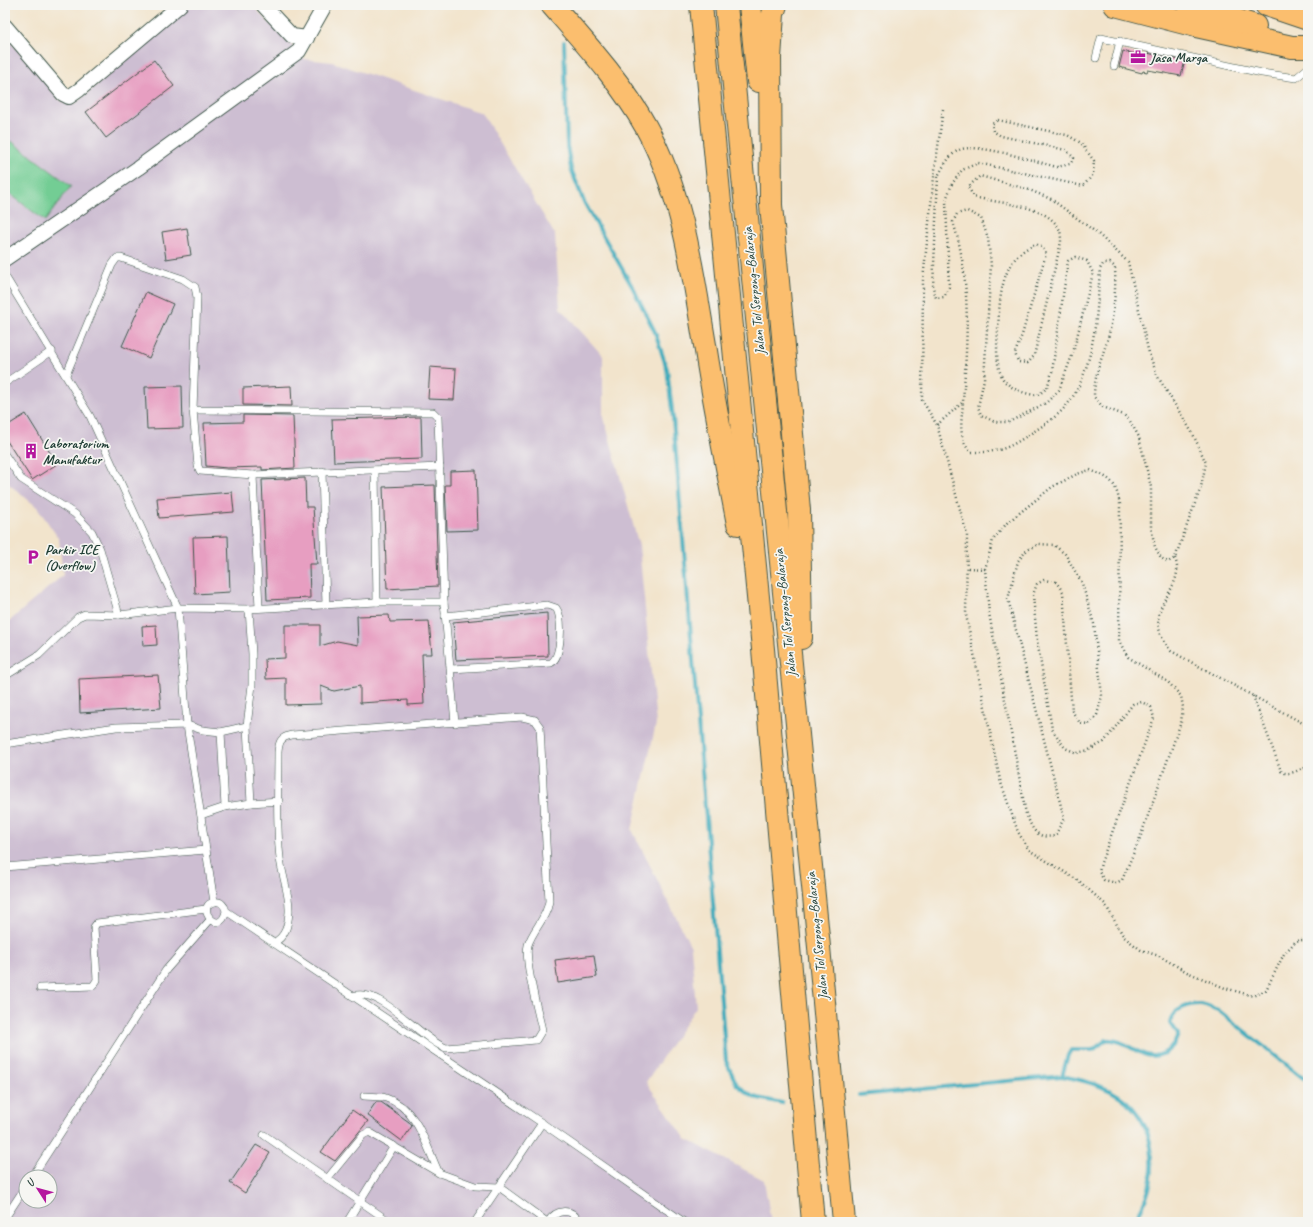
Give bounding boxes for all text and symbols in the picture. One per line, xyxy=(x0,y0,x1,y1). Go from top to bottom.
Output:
office icon: Jasa Marga xyxy=(1129,48,1147,66)
place label: Jasa Marga xyxy=(1149,49,1209,66)
street label: Jalan Tol Serpong–Balaraja xyxy=(739,225,769,357)
place label: Laboratorium Manufaktur xyxy=(43,435,110,468)
building icon: Laboratorium Manufaktur xyxy=(22,442,40,460)
place label: Parkir ICE (Overflow) xyxy=(45,541,101,574)
street label: Jalan Tol Serpong–Balaraja xyxy=(770,547,800,679)
parking icon: Parkir ICE (Overflow) xyxy=(24,548,42,566)
street label: Jalan Tol Serpong–Balaraja xyxy=(802,870,832,1002)
north arrow xyxy=(18,1169,58,1209)
text: U xyxy=(23,1175,39,1189)

